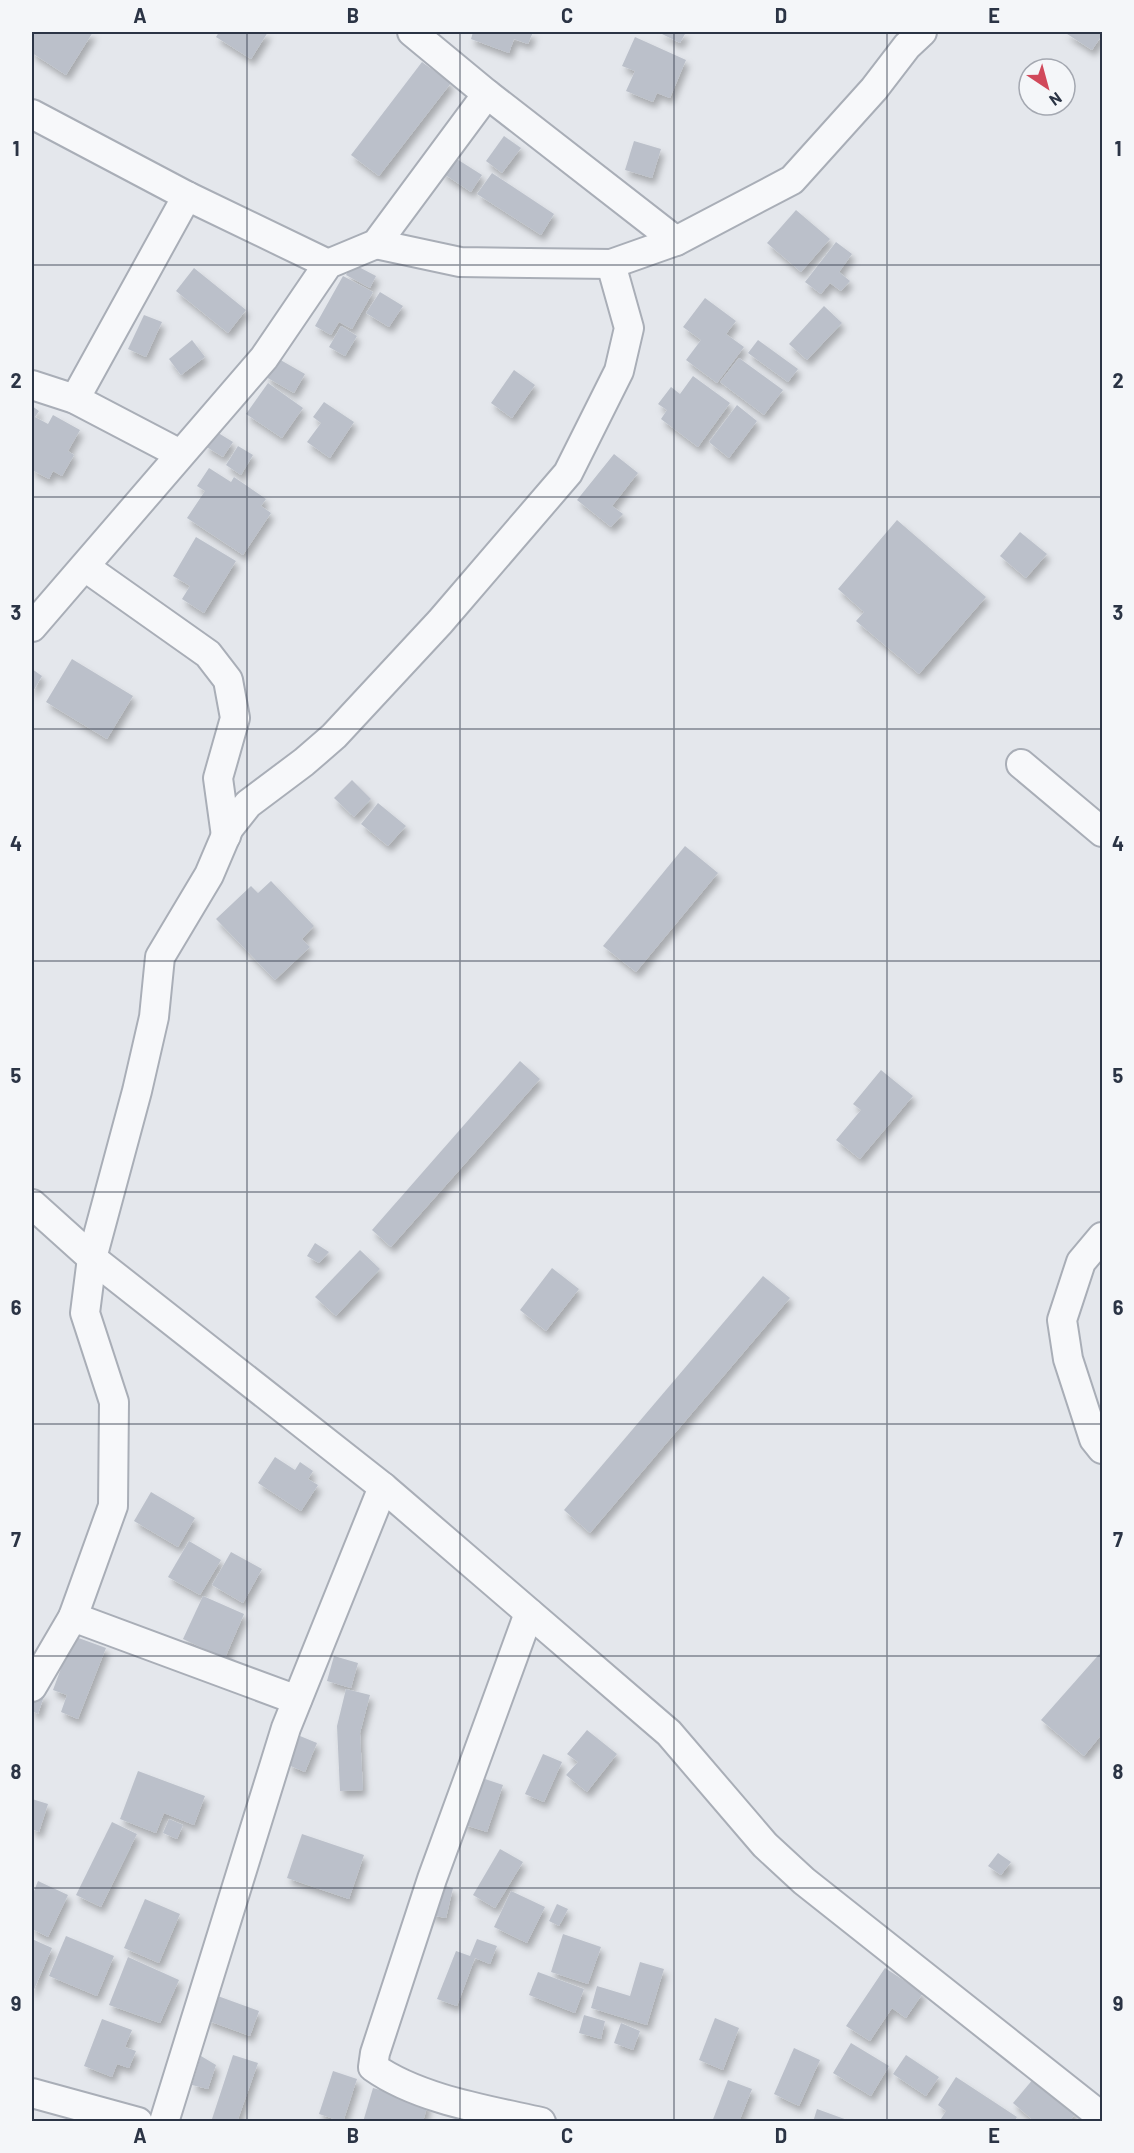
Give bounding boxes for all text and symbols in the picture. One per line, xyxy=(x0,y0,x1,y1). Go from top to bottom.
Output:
text: A xyxy=(133,3,147,27)
text: B xyxy=(347,3,359,27)
text: C xyxy=(561,3,573,27)
text: D xyxy=(775,3,787,27)
text: E xyxy=(988,3,1000,27)
north arrow xyxy=(1017,57,1077,117)
text: N xyxy=(1046,89,1066,110)
text: 1 xyxy=(12,136,20,160)
text: 1 xyxy=(1114,136,1122,160)
text: 2 xyxy=(10,368,22,392)
text: 2 xyxy=(1112,368,1124,392)
text: 3 xyxy=(11,600,21,624)
text: 3 xyxy=(1113,600,1123,624)
text: 4 xyxy=(10,831,22,855)
text: 4 xyxy=(1112,831,1124,855)
text: 5 xyxy=(11,1063,22,1087)
text: 5 xyxy=(1113,1063,1124,1087)
text: 6 xyxy=(11,1295,22,1319)
text: 6 xyxy=(1113,1295,1124,1319)
text: 7 xyxy=(11,1527,21,1551)
text: 7 xyxy=(1113,1527,1123,1551)
text: 8 xyxy=(11,1759,22,1783)
text: 8 xyxy=(1113,1759,1124,1783)
text: 9 xyxy=(11,1991,21,2015)
text: 9 xyxy=(1113,1991,1123,2015)
text: A xyxy=(133,2123,147,2147)
text: B xyxy=(347,2123,359,2147)
text: C xyxy=(561,2123,573,2147)
text: D xyxy=(775,2123,787,2147)
text: E xyxy=(988,2123,1000,2147)

